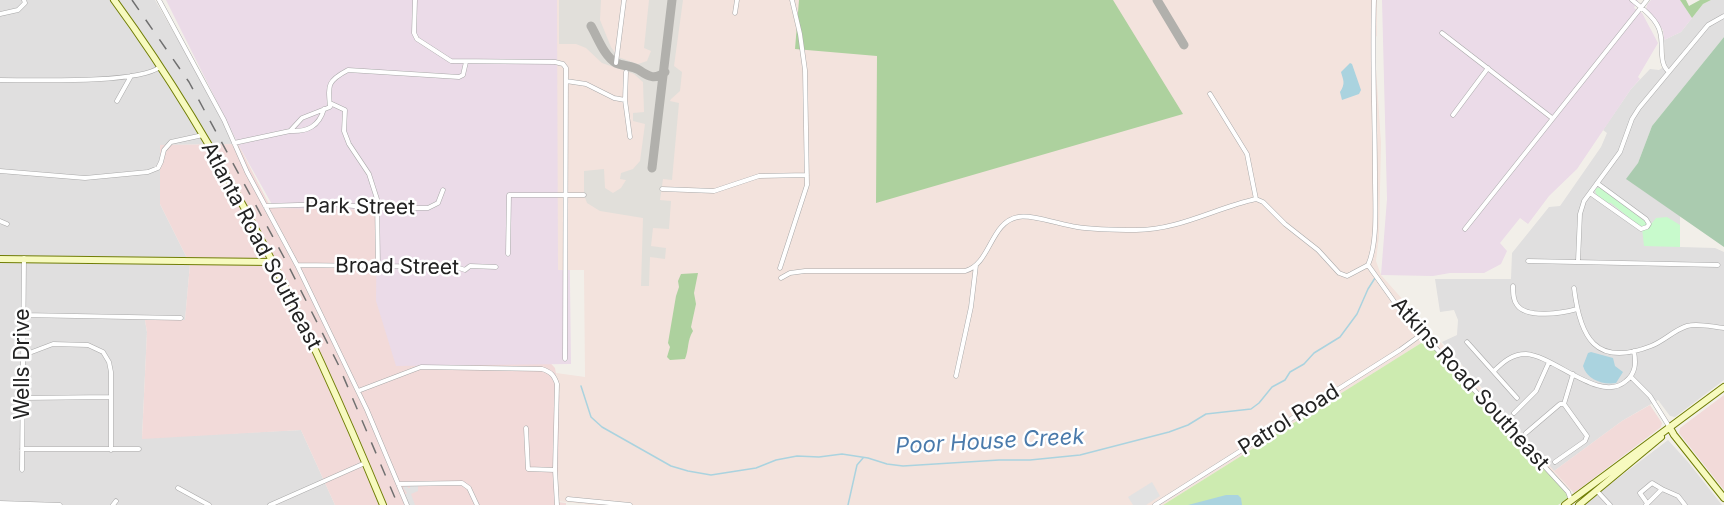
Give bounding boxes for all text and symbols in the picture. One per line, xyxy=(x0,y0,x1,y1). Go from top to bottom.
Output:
street label: Atlanta Road Southeast xyxy=(196,138,326,354)
street label: Park Street xyxy=(305,193,415,221)
street label: Broad Street xyxy=(335,253,459,281)
street label: Atkins Road Southeast xyxy=(1386,293,1554,475)
street label: Wells Drive xyxy=(10,308,36,420)
street label: Patrol Road xyxy=(1234,379,1344,461)
water label: Poor House Creek xyxy=(895,424,1085,460)

